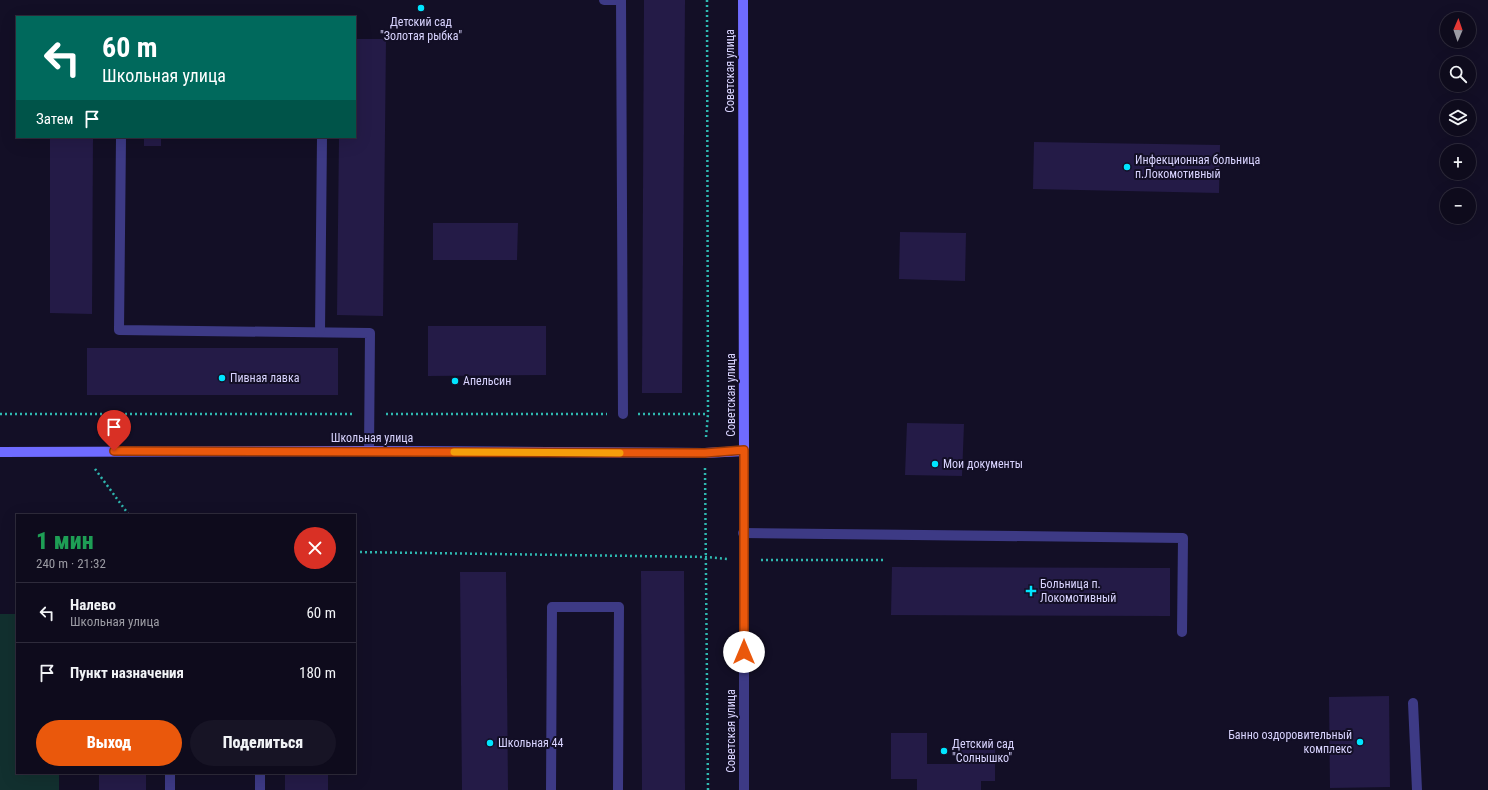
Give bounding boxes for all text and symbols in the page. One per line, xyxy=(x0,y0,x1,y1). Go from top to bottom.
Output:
marker: Детский сад "Золотая рыбка" xyxy=(416,3,426,13)
north arrow xyxy=(1440,12,1476,48)
map controls xyxy=(1440,12,1476,224)
place label: Детский сад "Золотая рыбка" xyxy=(380,15,462,43)
street label: Советская улица xyxy=(723,29,737,113)
text: 60 m xyxy=(102,31,158,64)
icon: left xyxy=(36,32,88,84)
button: search xyxy=(1440,56,1476,92)
text: Школьная улица xyxy=(102,65,226,86)
button: layers xyxy=(1440,100,1476,136)
icon: arrive xyxy=(81,108,103,130)
text: Затем xyxy=(36,110,73,128)
button: + xyxy=(1440,144,1476,180)
place label: Инфекционная больница п.Локомотивный xyxy=(1135,153,1261,181)
marker: Инфекционная больница п.Локомотивный xyxy=(1122,162,1132,172)
button: − xyxy=(1440,188,1476,224)
street label: Советская улица xyxy=(724,353,738,437)
place label: Пивная лавка xyxy=(230,371,300,385)
marker: Пивная лавка xyxy=(217,373,227,383)
place label: Апельсин xyxy=(463,374,511,388)
marker: Апельсин xyxy=(450,376,460,386)
pin xyxy=(97,410,131,451)
icon: arrive xyxy=(103,416,125,438)
street label: Школьная улица xyxy=(331,431,414,445)
place label: Мои документы xyxy=(943,457,1023,471)
marker: Мои документы xyxy=(930,459,940,469)
text: 1 мин xyxy=(36,527,94,555)
button: close xyxy=(294,527,336,569)
text: 240 m · 21:32 xyxy=(36,556,106,571)
place label: Больница п. Локомотивный xyxy=(1040,577,1116,605)
marker: Больница п. Локомотивный xyxy=(1025,585,1037,597)
text: Налево xyxy=(70,596,116,614)
icon: left xyxy=(36,602,58,624)
text: 60 m xyxy=(306,604,336,622)
text: Школьная улица xyxy=(70,614,160,629)
position arrow xyxy=(723,631,765,673)
icon: arrive xyxy=(36,662,58,684)
text: Пункт назначения xyxy=(70,664,184,682)
text: 180 m xyxy=(299,664,336,682)
street label: Советская улица xyxy=(724,689,738,773)
button: Выход xyxy=(36,720,182,766)
button: Поделиться xyxy=(190,720,336,766)
place label: Банно оздоровительный комплекс xyxy=(1228,728,1352,756)
place label: Школьная 44 xyxy=(498,736,564,750)
place label: Детский сад "Солнышко" xyxy=(952,737,1015,765)
marker: Банно оздоровительный комплекс xyxy=(1355,737,1365,747)
marker: Школьная 44 xyxy=(485,738,495,748)
marker: Детский сад "Солнышко" xyxy=(939,746,949,756)

